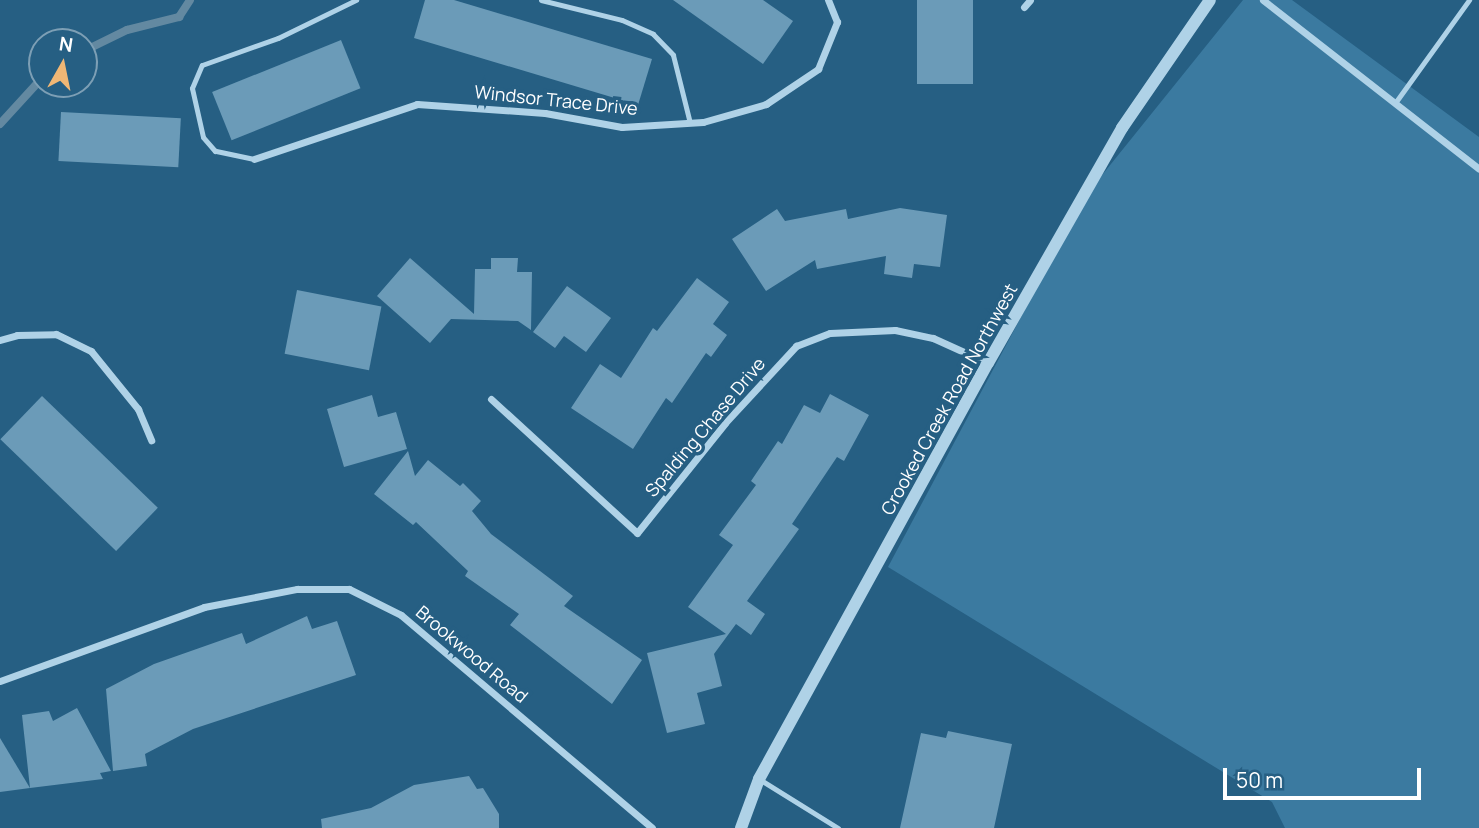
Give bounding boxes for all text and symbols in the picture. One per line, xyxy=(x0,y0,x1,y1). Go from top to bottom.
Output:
north arrow xyxy=(28,28,98,98)
text: N xyxy=(57,30,75,58)
street label: Windsor Trace Drive xyxy=(473,81,639,119)
street label: Crooked Creek Road Northwest xyxy=(876,280,1022,518)
street label: Spalding Chase Drive xyxy=(640,353,770,501)
street label: Brookwood Road xyxy=(412,601,532,707)
scale bar xyxy=(1227,754,1425,798)
text: 50 m xyxy=(1236,766,1283,794)

